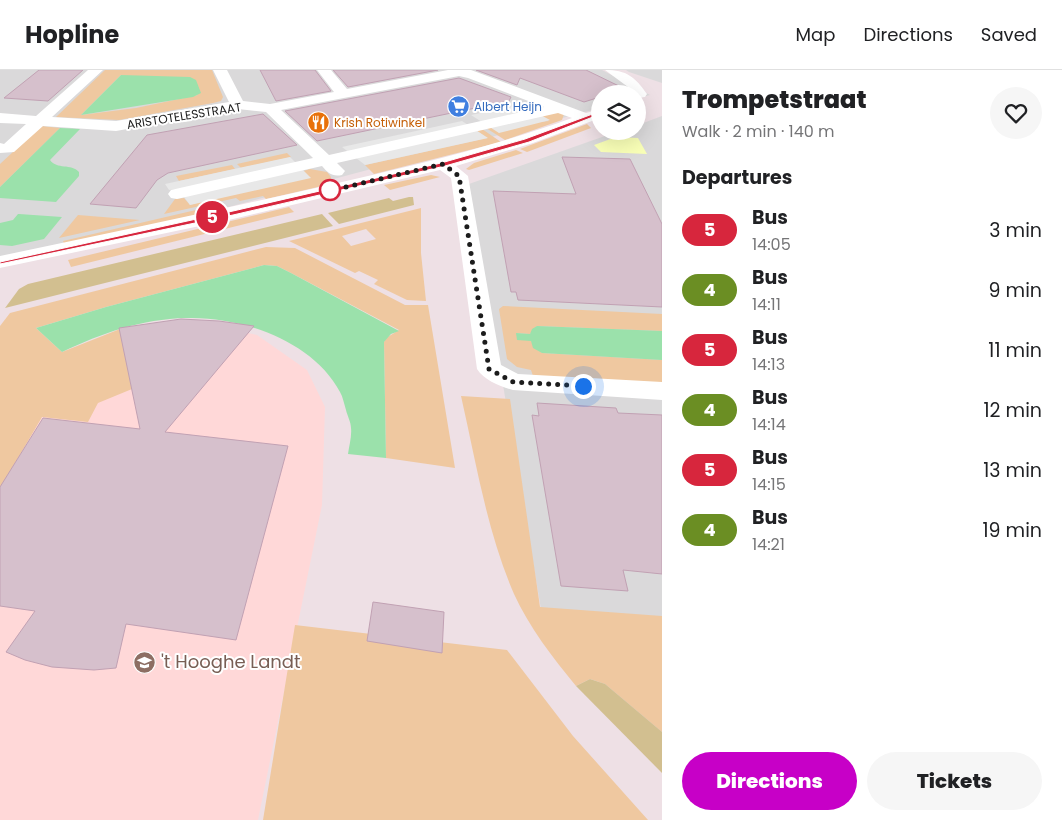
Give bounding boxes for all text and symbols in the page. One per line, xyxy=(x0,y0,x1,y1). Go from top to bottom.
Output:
text: Hopline xyxy=(25,18,119,51)
text: Map xyxy=(796,22,835,47)
text: Directions xyxy=(863,22,953,47)
text: Saved xyxy=(981,22,1037,47)
text: Trompetstraat xyxy=(682,83,867,116)
map controls xyxy=(591,85,646,140)
button: layers xyxy=(591,85,646,140)
button: heart xyxy=(990,87,1042,139)
supermarket icon: Albert Heijn xyxy=(446,95,470,119)
street label: ARISTOTELESSTRAAT xyxy=(125,98,243,133)
place label: Albert Heijn xyxy=(474,98,542,115)
restaurant icon: Krish Rotiwinkel xyxy=(306,111,330,135)
place label: Krish Rotiwinkel xyxy=(334,114,425,131)
text: Walk · 2 min · 140 m xyxy=(682,120,835,143)
text: Departures xyxy=(682,164,792,191)
unlabelled marker xyxy=(319,179,341,201)
line badge: 5 xyxy=(196,201,228,233)
text: 5 xyxy=(206,204,218,229)
text: Bus xyxy=(752,204,788,231)
text: 5 xyxy=(704,217,715,242)
text: 3 min xyxy=(989,217,1042,244)
text: 14:05 xyxy=(752,233,791,256)
text: Bus xyxy=(752,264,788,291)
text: 4 xyxy=(703,277,716,302)
text: 9 min xyxy=(989,277,1042,304)
text: 14:11 xyxy=(752,293,781,316)
text: Bus xyxy=(752,324,788,351)
text: 5 xyxy=(704,337,715,362)
text: 11 min xyxy=(988,337,1042,364)
text: 14:13 xyxy=(752,353,785,376)
your location xyxy=(571,374,596,399)
text: Bus xyxy=(752,384,788,411)
text: 4 xyxy=(703,397,716,422)
text: 12 min xyxy=(984,397,1042,424)
text: 14:14 xyxy=(752,413,786,436)
text: Bus xyxy=(752,444,788,471)
text: 5 xyxy=(704,457,715,482)
text: 13 min xyxy=(983,457,1042,484)
text: 14:15 xyxy=(752,473,786,496)
text: Bus xyxy=(752,504,788,531)
text: 4 xyxy=(703,517,716,542)
text: 19 min xyxy=(982,517,1042,544)
text: 14:21 xyxy=(752,533,785,556)
place label: 't Hooghe Landt xyxy=(161,649,301,674)
school or university icon: 't Hooghe Landt xyxy=(133,650,157,674)
button: Directions xyxy=(682,752,857,810)
button: Tickets xyxy=(867,752,1042,810)

